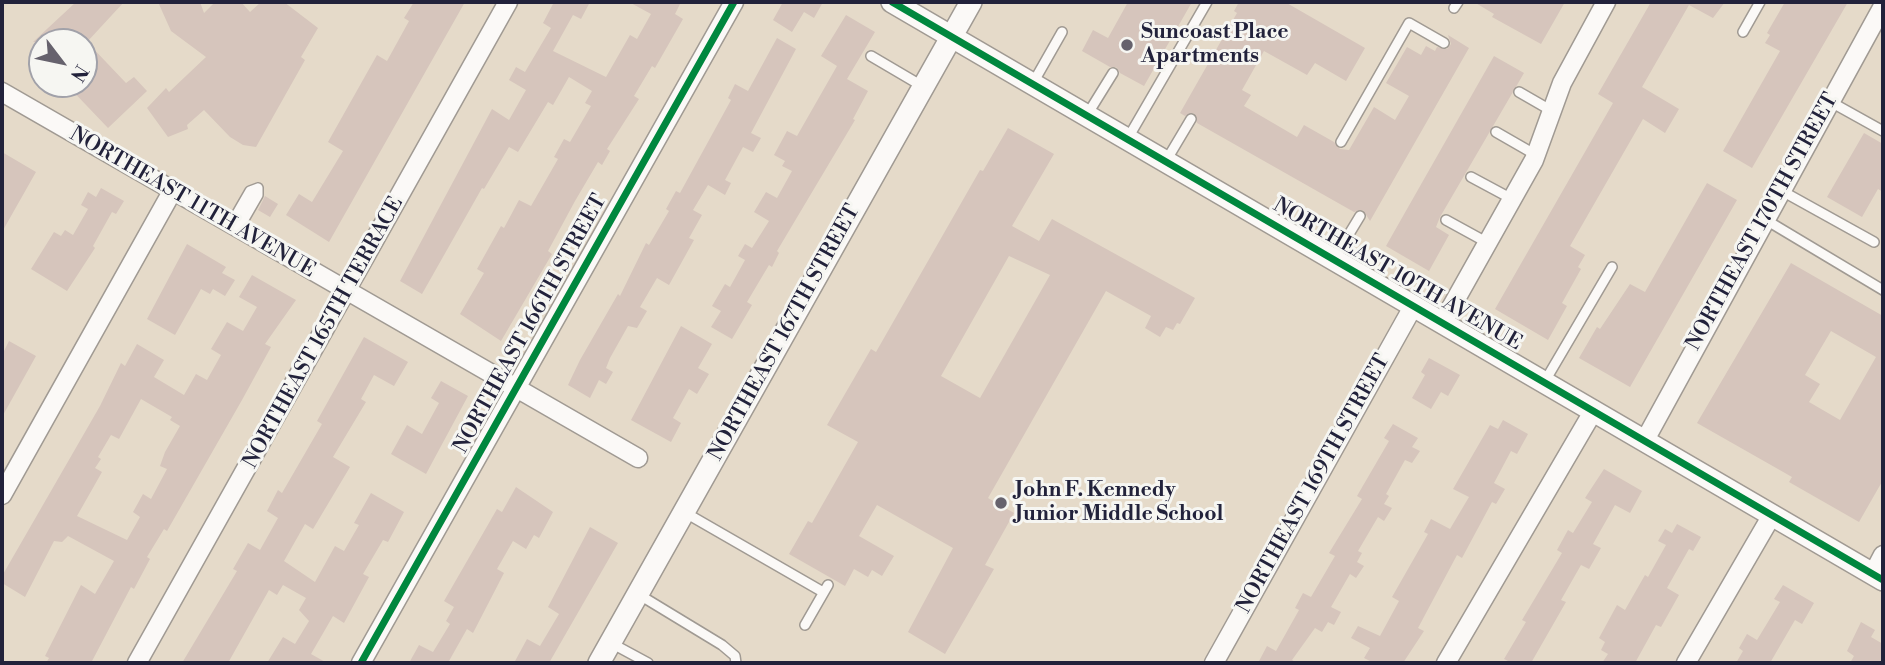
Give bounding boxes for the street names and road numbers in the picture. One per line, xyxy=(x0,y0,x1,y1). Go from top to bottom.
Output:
street label: NORTHEAST 170TH STREET xyxy=(1682,89,1844,355)
street label: NORTHEAST 11TH AVENUE xyxy=(65,122,319,284)
street label: NORTHEAST 166TH STREET xyxy=(449,190,613,458)
street label: NORTHEAST 165TH TERRACE xyxy=(239,193,409,473)
street label: NORTHEAST 10TH AVENUE xyxy=(1268,193,1526,357)
street label: NORTHEAST 167TH STREET xyxy=(704,201,866,465)
street label: NORTHEAST 169TH STREET xyxy=(1232,350,1396,618)

